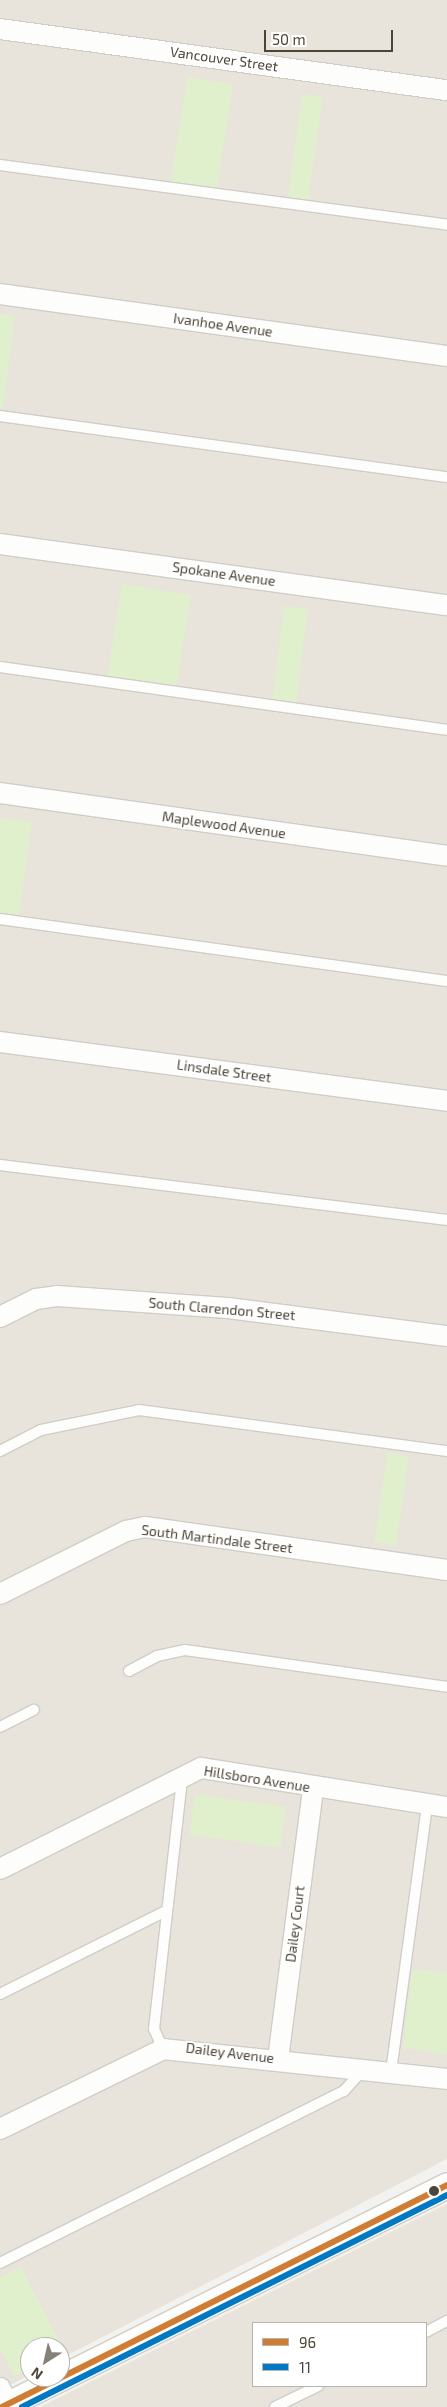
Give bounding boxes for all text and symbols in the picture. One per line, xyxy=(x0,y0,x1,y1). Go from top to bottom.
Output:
scale bar xyxy=(267,20,396,52)
text: 50 m xyxy=(272,30,306,48)
street label: Vancouver Street xyxy=(169,43,279,75)
street label: Ivanhoe Avenue xyxy=(172,310,274,340)
street label: Spokane Avenue xyxy=(171,558,277,590)
street label: Maplewood Avenue xyxy=(161,808,287,842)
street label: Linsdale Street xyxy=(176,1056,272,1086)
street label: South Clarendon Street xyxy=(148,1294,296,1324)
street label: South Martindale Street xyxy=(140,1521,294,1557)
street label: Hillsboro Avenue xyxy=(203,1762,311,1796)
street label: Dailey Court xyxy=(282,1885,308,1963)
street label: Dailey Avenue xyxy=(185,2039,275,2067)
unlabelled marker xyxy=(429,2186,439,2196)
legend xyxy=(252,2322,427,2387)
text: 96 xyxy=(299,2333,316,2351)
north arrow xyxy=(20,2337,70,2387)
text: 11 xyxy=(299,2358,311,2376)
text: N xyxy=(28,2364,46,2384)

